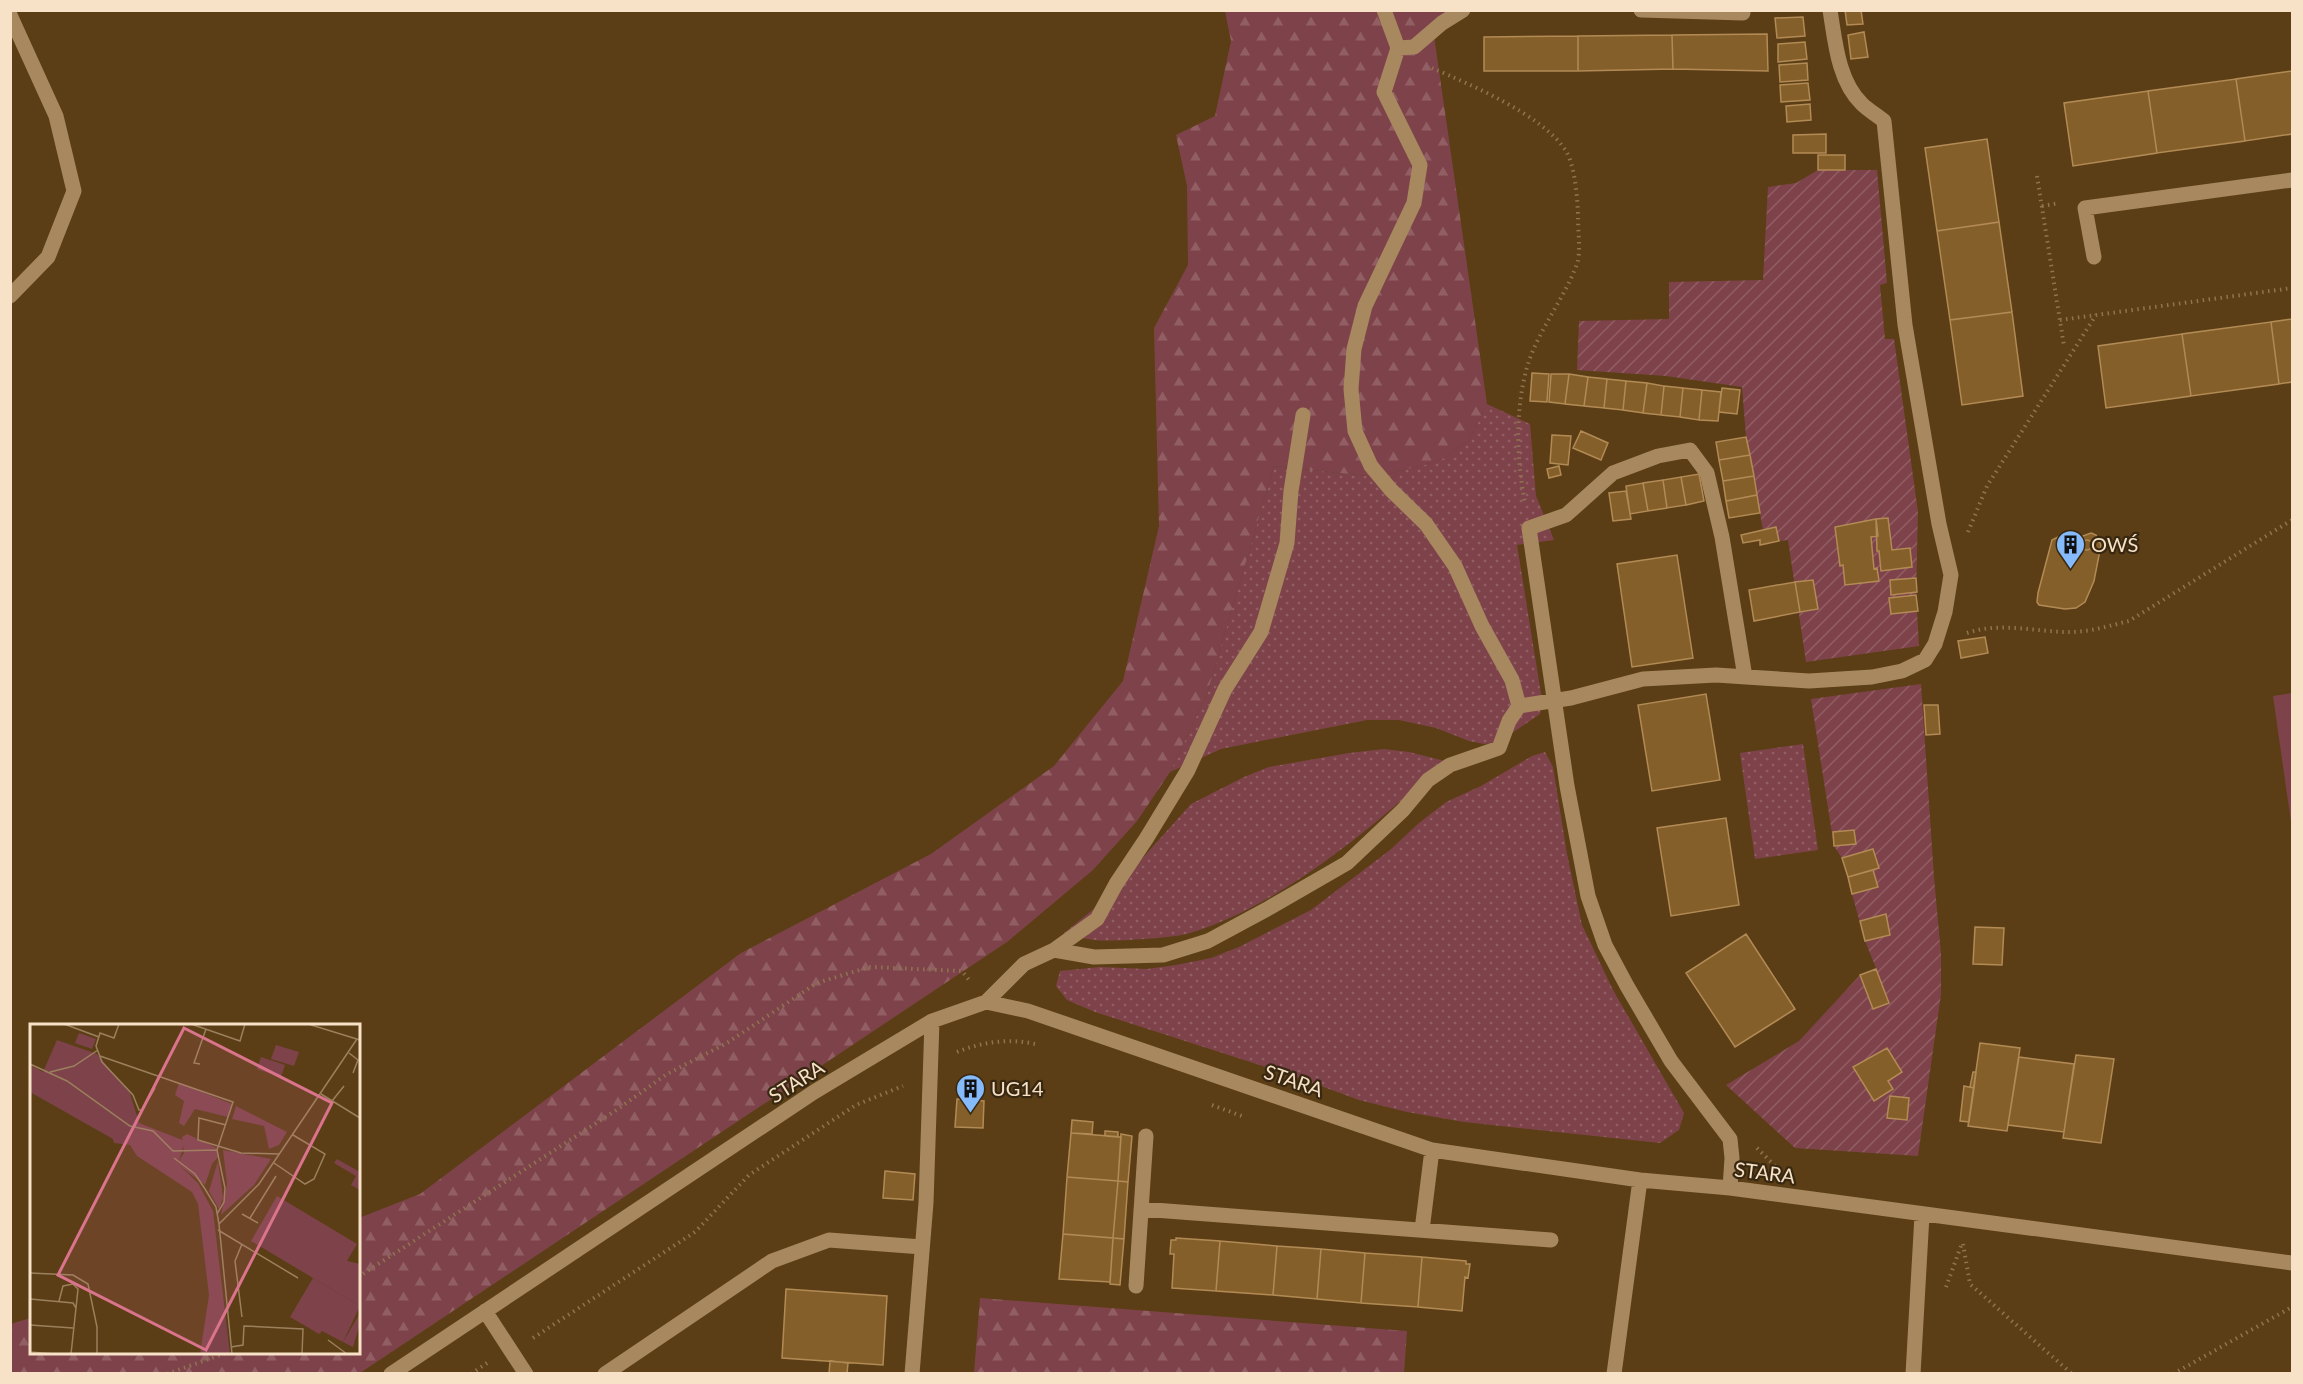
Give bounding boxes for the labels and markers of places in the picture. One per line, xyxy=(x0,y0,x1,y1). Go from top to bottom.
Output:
building icon: OWŚ xyxy=(2054,528,2086,570)
place label: OWŚ xyxy=(2091,532,2138,556)
building icon: UG14 xyxy=(954,1072,986,1114)
place label: UG14 xyxy=(991,1076,1044,1100)

